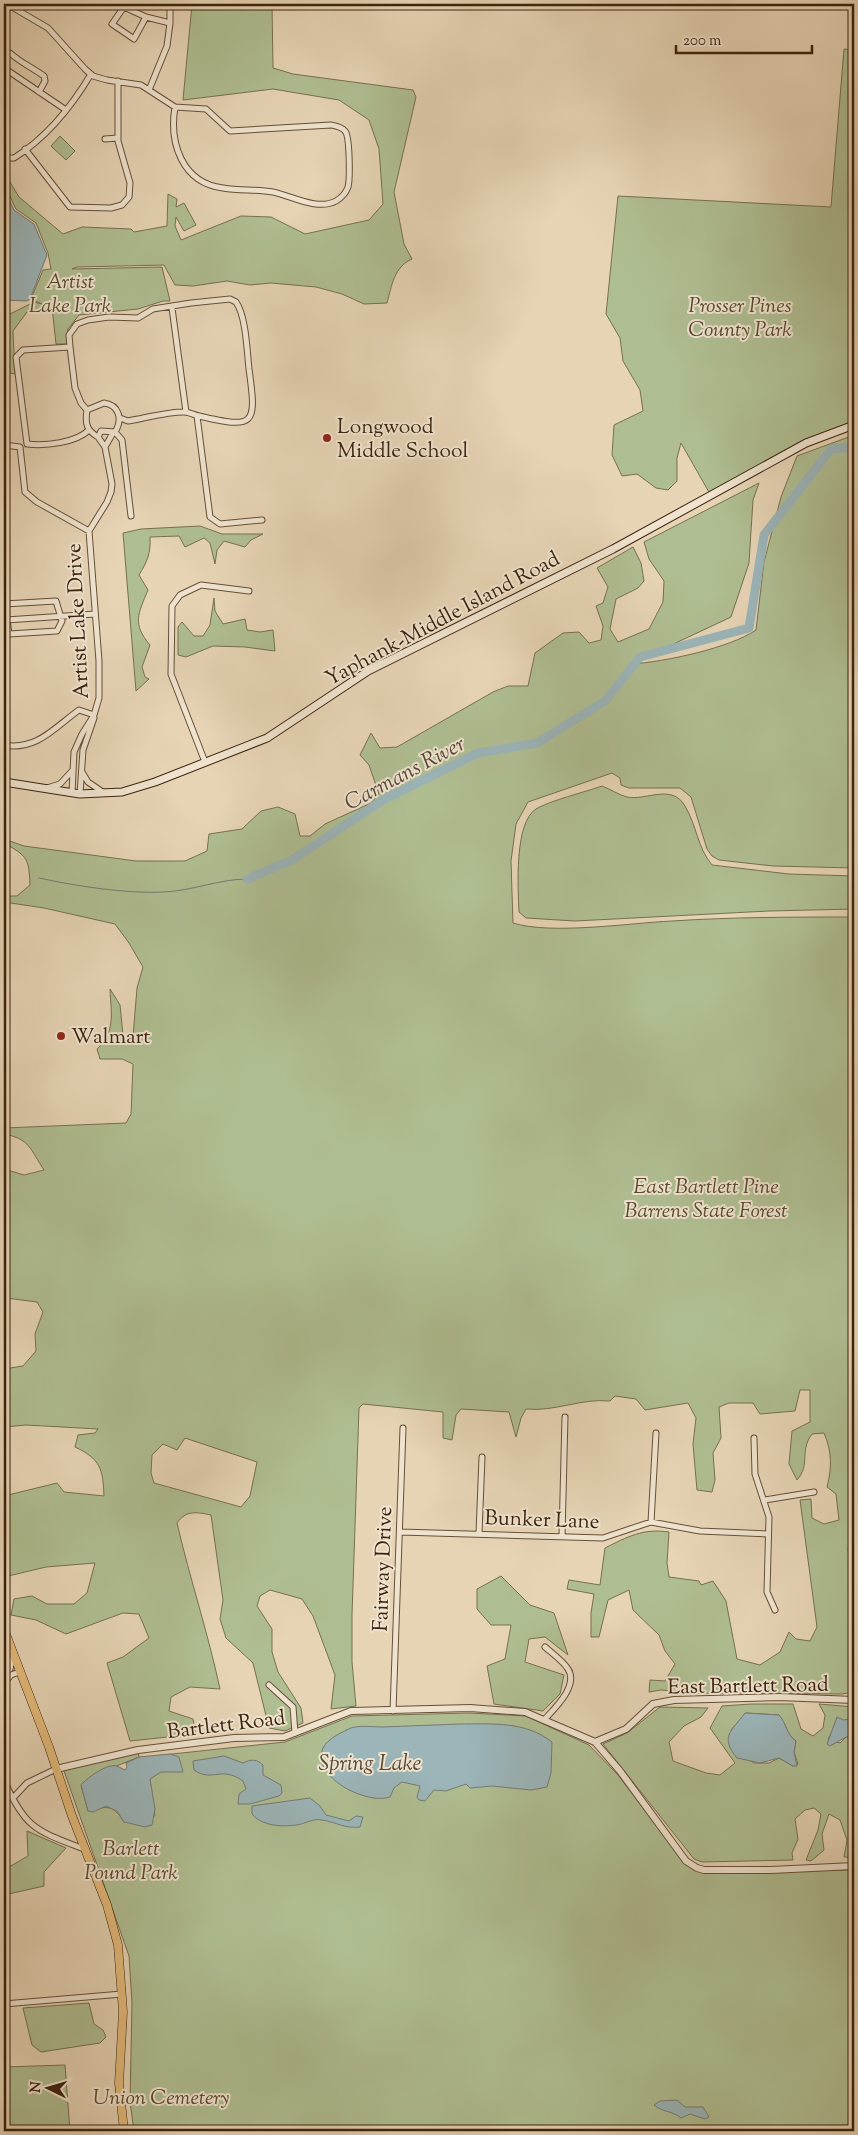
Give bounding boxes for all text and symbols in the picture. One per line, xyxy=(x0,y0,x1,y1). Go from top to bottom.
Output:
scale bar xyxy=(676,22,812,54)
text: 200 m xyxy=(683,31,722,52)
park label: Artist Lake Park xyxy=(29,268,112,322)
park label: Prosser Pines County Park xyxy=(688,292,792,346)
place label: Longwood Middle School xyxy=(337,413,468,467)
marker: Longwood Middle School xyxy=(321,432,333,444)
street label: Artist Lake Drive xyxy=(60,542,98,699)
street label: Yaphank-Middle Island Road xyxy=(320,545,566,694)
water label: Carmans River xyxy=(339,729,472,820)
place label: Walmart xyxy=(71,1023,150,1053)
marker: Walmart xyxy=(55,1030,67,1042)
park label: East Bartlett Pine Barrens State Forest xyxy=(624,1173,788,1227)
street label: Bunker Lane xyxy=(484,1504,600,1538)
street label: Fairway Drive xyxy=(367,1506,401,1632)
street label: East Bartlett Road xyxy=(667,1671,829,1703)
street label: Bartlett Road xyxy=(165,1704,287,1748)
water label: Spring Lake xyxy=(319,1749,422,1781)
park label: Barlett Pound Park xyxy=(84,1835,178,1889)
north arrow xyxy=(22,2062,72,2112)
text: N xyxy=(27,2081,47,2093)
park label: Union Cemetery xyxy=(93,2084,229,2114)

